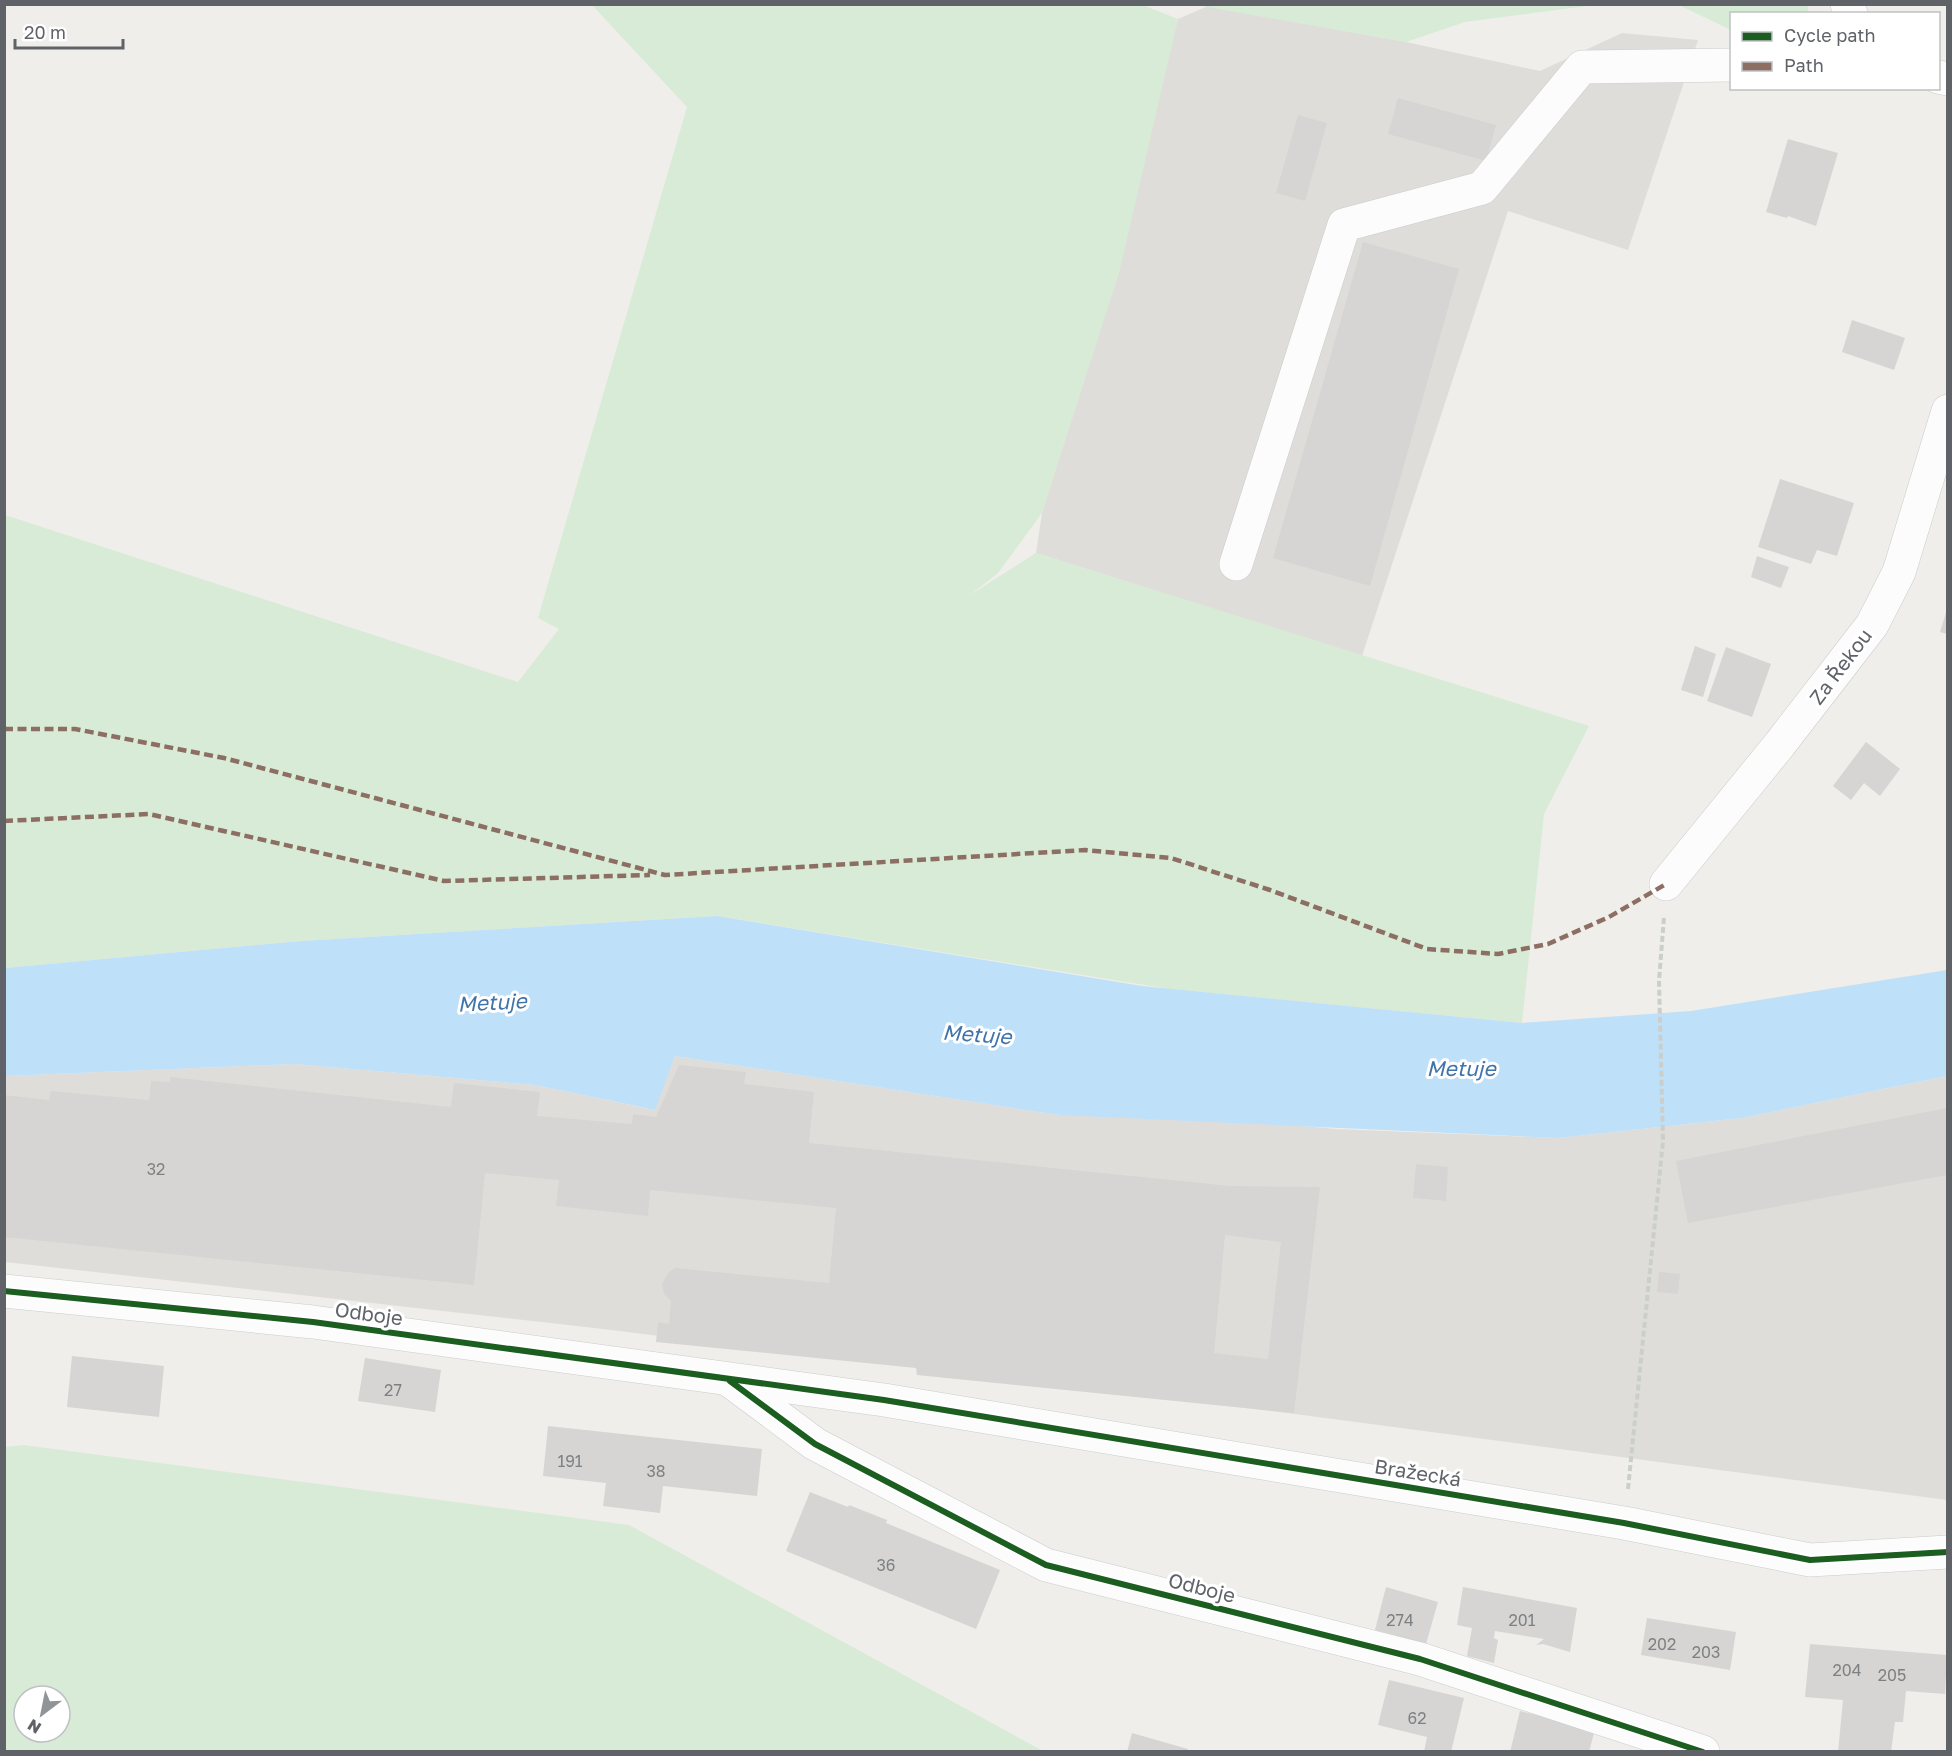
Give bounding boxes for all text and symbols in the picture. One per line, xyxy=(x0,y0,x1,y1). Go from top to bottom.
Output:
scale bar xyxy=(15,12,123,50)
legend xyxy=(1730,12,1940,90)
text: 20 m xyxy=(24,21,66,43)
text: Cycle path xyxy=(1784,24,1876,46)
text: Path xyxy=(1784,54,1824,76)
street label: Za Řekou xyxy=(1804,623,1876,709)
water label: Metuje xyxy=(457,987,529,1017)
water label: Metuje xyxy=(942,1019,1014,1050)
water label: Metuje xyxy=(1426,1055,1497,1081)
house number: 32 xyxy=(147,1159,165,1179)
street label: Odboje xyxy=(333,1296,405,1330)
house number: 27 xyxy=(384,1380,402,1400)
house number: 191 xyxy=(557,1451,583,1471)
street label: Bražecká xyxy=(1373,1453,1463,1491)
house number: 38 xyxy=(646,1461,666,1481)
house number: 36 xyxy=(876,1555,896,1575)
street label: Odboje xyxy=(1166,1567,1238,1607)
house number: 274 xyxy=(1386,1610,1414,1630)
house number: 201 xyxy=(1509,1610,1536,1630)
house number: 202 xyxy=(1648,1634,1676,1654)
house number: 203 xyxy=(1692,1642,1720,1662)
house number: 204 xyxy=(1833,1660,1861,1680)
house number: 205 xyxy=(1878,1665,1906,1685)
north arrow xyxy=(12,1684,72,1744)
house number: 62 xyxy=(1408,1708,1426,1728)
text: N xyxy=(24,1715,45,1738)

